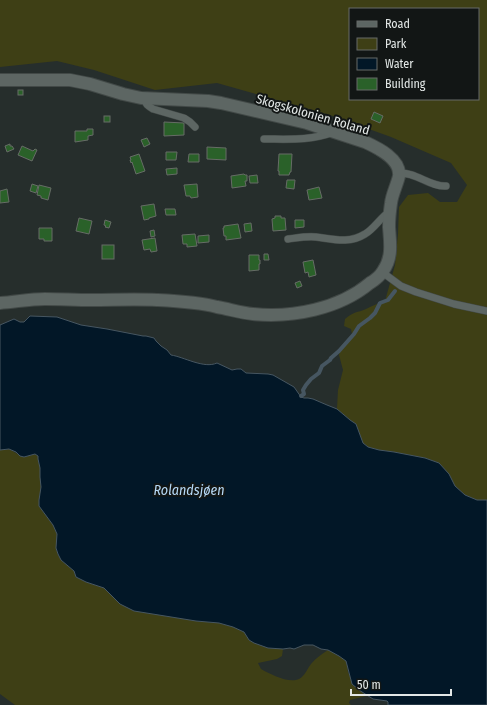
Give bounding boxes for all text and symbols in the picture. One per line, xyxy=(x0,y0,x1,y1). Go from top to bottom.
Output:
legend xyxy=(349,8,479,100)
text: Road xyxy=(385,17,410,31)
text: Park xyxy=(385,37,407,51)
text: Water xyxy=(385,57,414,71)
text: Building xyxy=(385,77,426,91)
street label: Skogskolonien Roland xyxy=(254,91,371,138)
water label: Rolandsjøen xyxy=(153,482,225,499)
scale bar xyxy=(351,671,451,697)
text: 50 m xyxy=(357,678,381,692)

